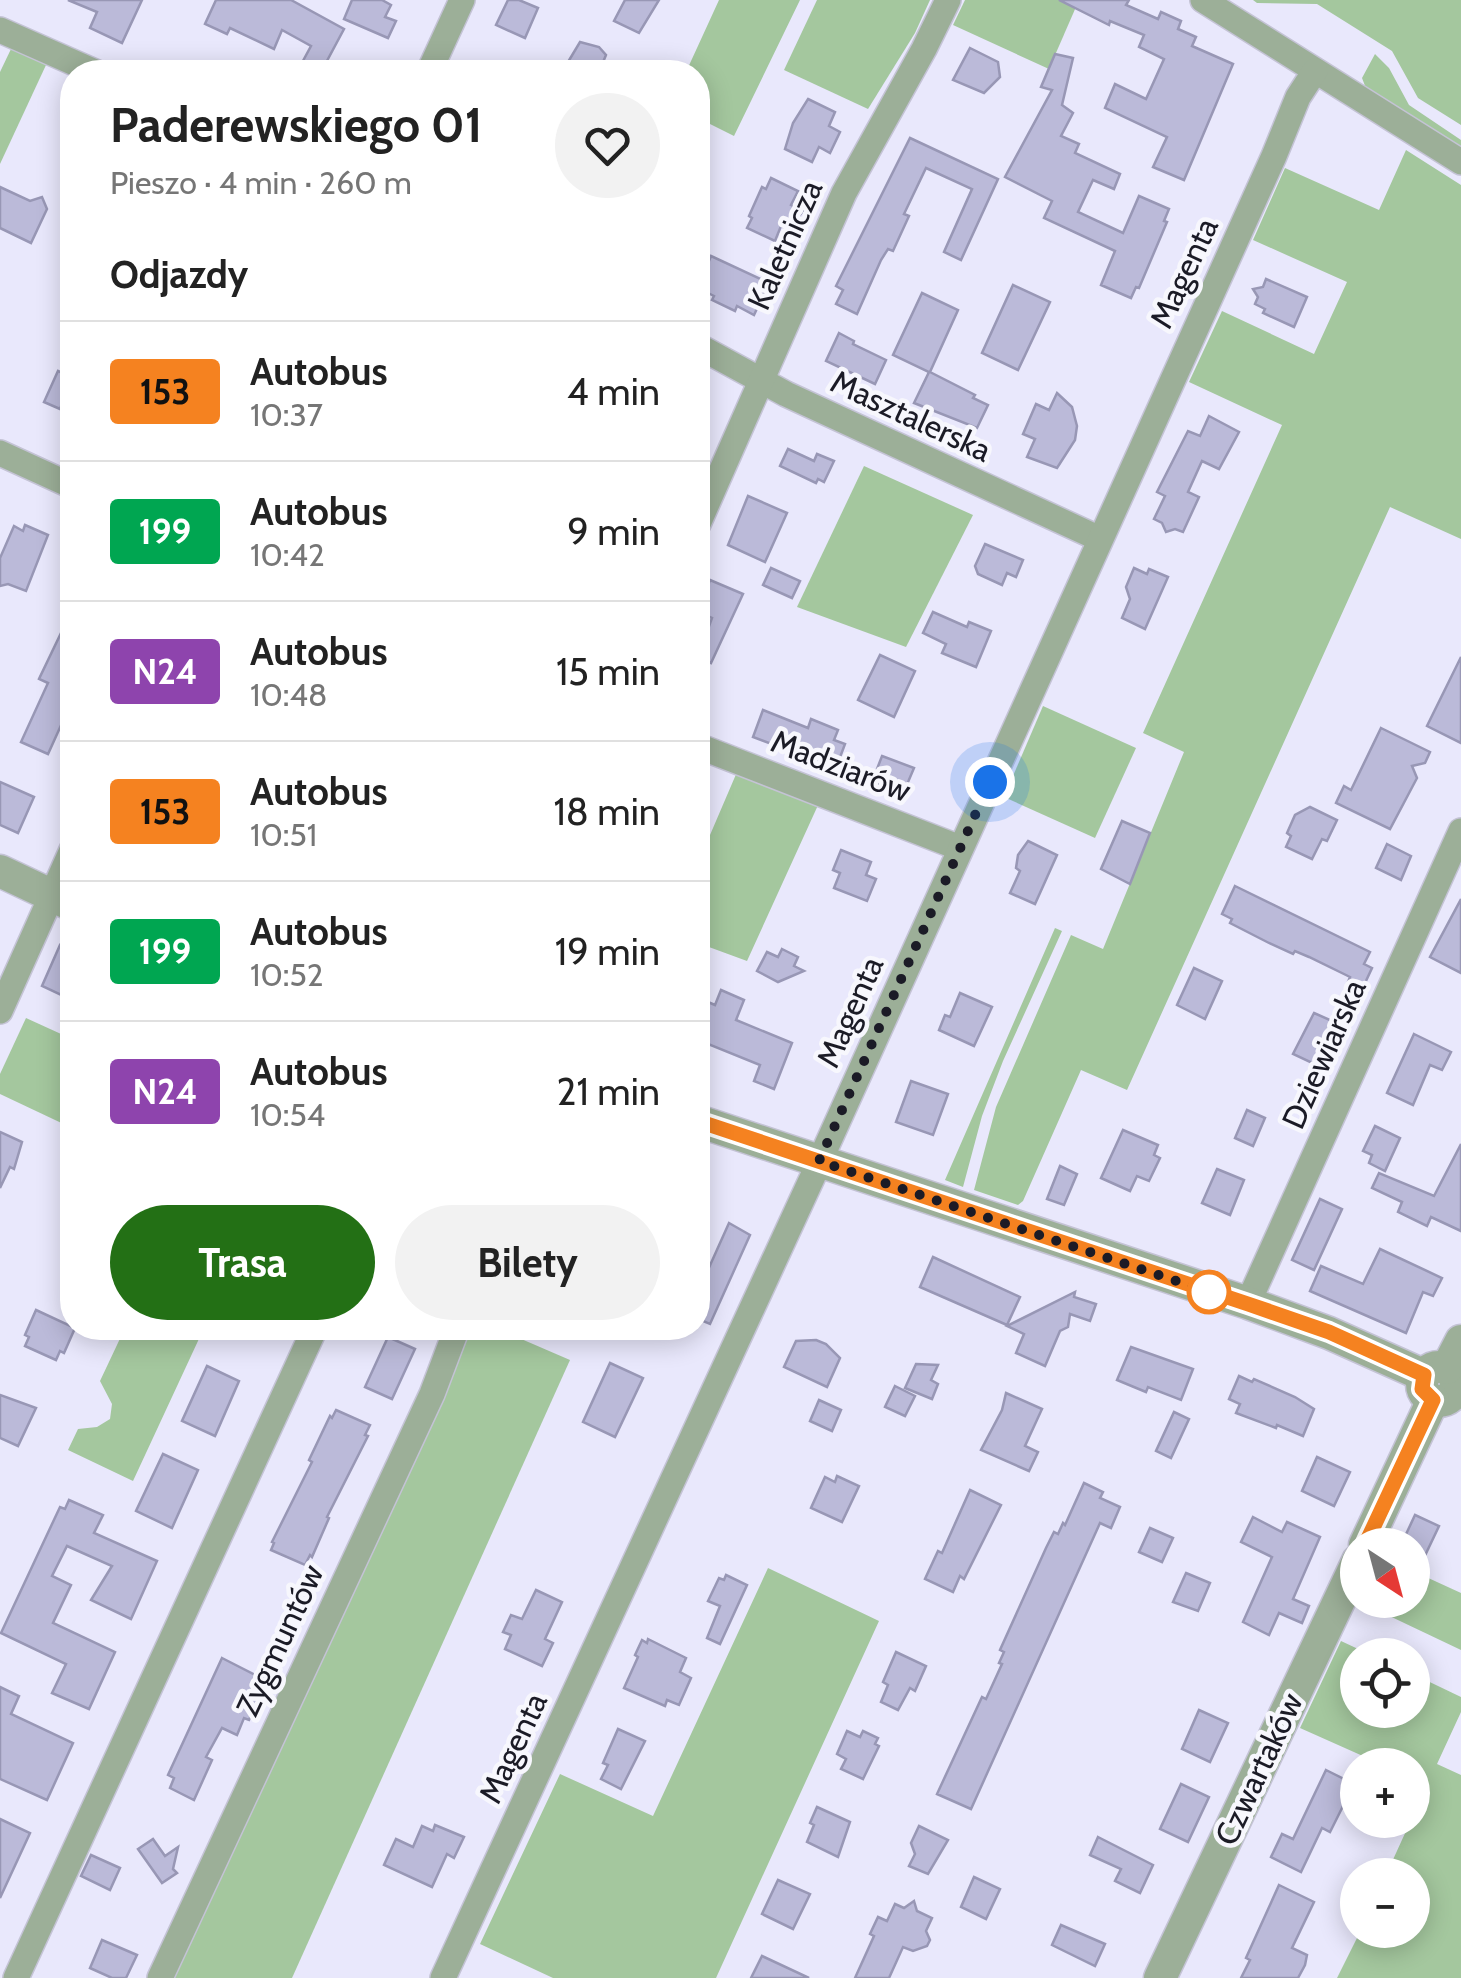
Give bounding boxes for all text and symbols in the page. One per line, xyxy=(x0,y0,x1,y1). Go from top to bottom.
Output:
button: heart xyxy=(555,93,660,198)
text: Paderewskiego 01 xyxy=(110,96,482,154)
text: Pieszo · 4 min · 260 m xyxy=(110,163,412,202)
street label: Kaletnicza xyxy=(739,173,831,316)
street label: Magenta xyxy=(1141,211,1226,334)
text: Odjazdy xyxy=(110,251,248,298)
text: Autobus xyxy=(250,348,388,395)
street label: Masztalerska xyxy=(825,361,998,470)
text: 4 min xyxy=(567,368,660,415)
text: 153 xyxy=(140,370,190,413)
text: 10:37 xyxy=(250,395,323,434)
text: Autobus xyxy=(250,488,388,535)
text: 9 min xyxy=(567,508,660,555)
text: 199 xyxy=(139,510,191,553)
text: 10:42 xyxy=(250,535,325,574)
text: Autobus xyxy=(250,628,388,675)
text: 15 min xyxy=(556,648,660,695)
text: N24 xyxy=(133,650,198,693)
text: 10:48 xyxy=(250,675,327,714)
street label: Madziarów xyxy=(766,721,917,810)
your location xyxy=(965,757,1015,807)
text: Autobus xyxy=(250,768,388,815)
text: 18 min xyxy=(553,788,660,835)
text: 153 xyxy=(140,790,190,833)
text: 10:51 xyxy=(250,815,317,854)
text: Autobus xyxy=(250,908,388,955)
text: 19 min xyxy=(555,928,660,975)
text: 199 xyxy=(139,930,191,973)
street label: Magenta xyxy=(808,950,891,1073)
text: 10:52 xyxy=(250,955,324,994)
street label: Dziewiarska xyxy=(1273,972,1374,1135)
text: Autobus xyxy=(250,1048,388,1095)
text: 21 min xyxy=(557,1068,660,1115)
text: N24 xyxy=(133,1070,198,1113)
text: 10:54 xyxy=(250,1095,325,1134)
button: Trasa xyxy=(110,1205,375,1320)
button: Bilety xyxy=(395,1205,660,1320)
unlabelled marker xyxy=(1188,1271,1230,1313)
north arrow xyxy=(1340,1528,1430,1618)
map controls xyxy=(1340,1528,1430,1948)
street label: Zygmuntów xyxy=(227,1558,332,1722)
button: locate xyxy=(1340,1638,1430,1728)
street label: Magenta xyxy=(470,1686,555,1809)
street label: Czwartaków xyxy=(1206,1686,1311,1851)
button: + xyxy=(1340,1748,1430,1838)
button: − xyxy=(1340,1858,1430,1948)

